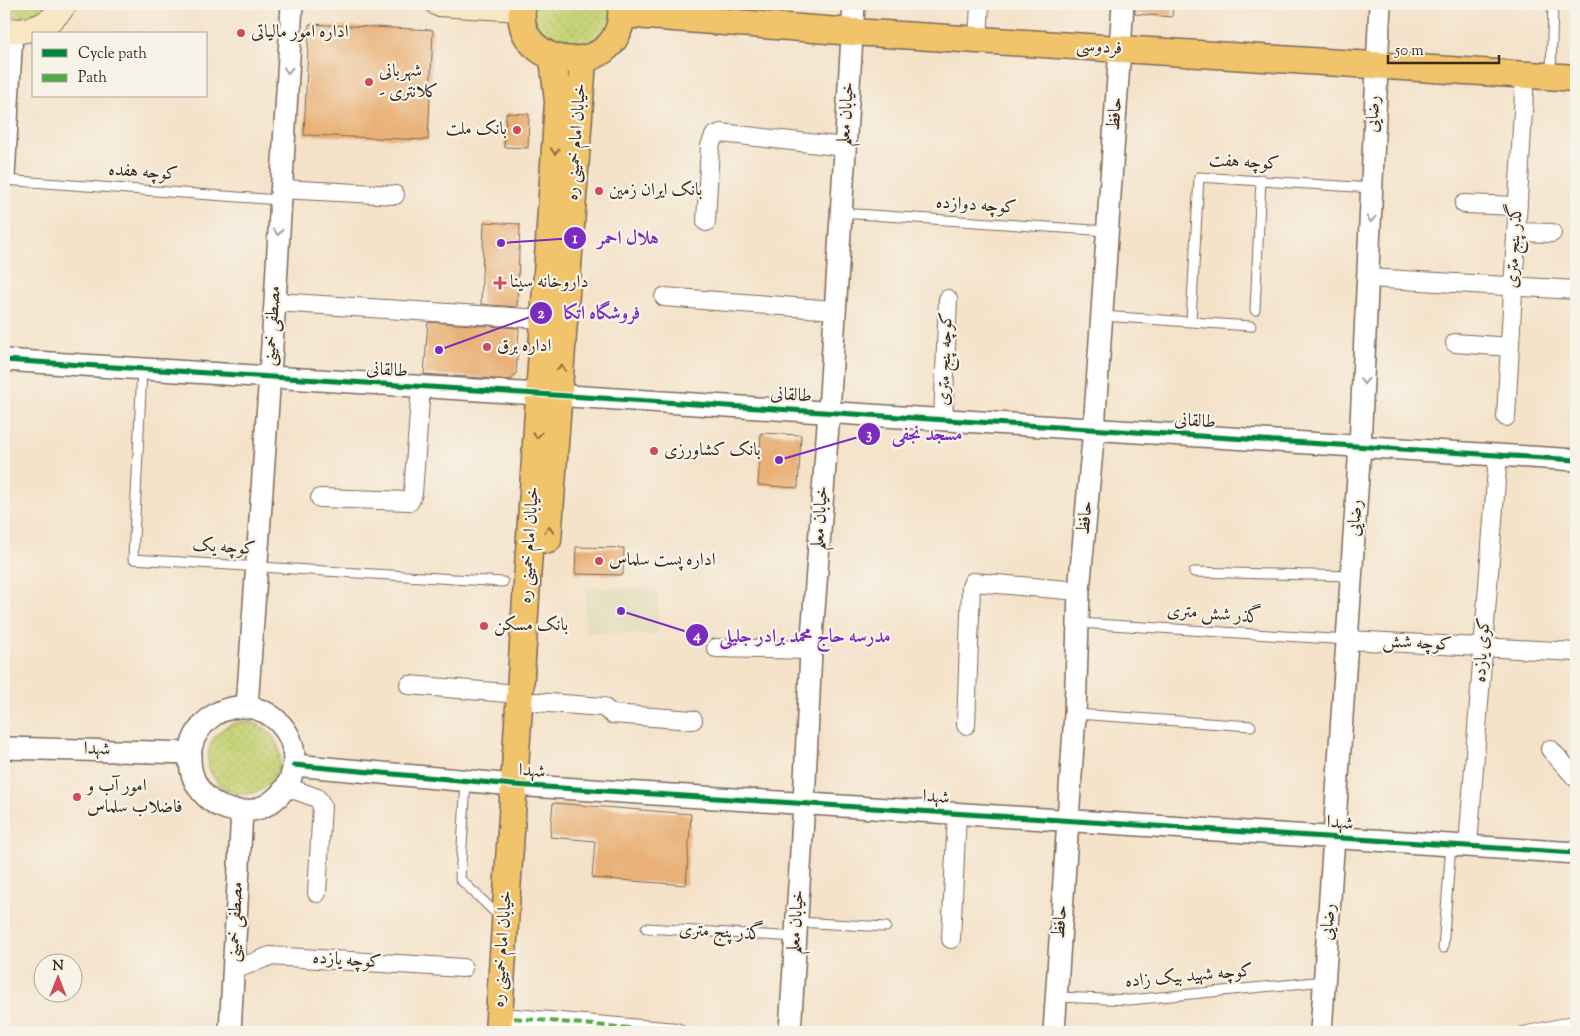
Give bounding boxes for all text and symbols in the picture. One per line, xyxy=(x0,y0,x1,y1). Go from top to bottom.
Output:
place label: اداره امور مالیاتی xyxy=(251,20,349,46)
marker: اداره امور مالیاتی xyxy=(235,27,247,39)
legend xyxy=(32,32,208,98)
scale bar xyxy=(1388,32,1499,64)
street label: فردوسی xyxy=(1075,33,1123,63)
text: 50 m xyxy=(1394,41,1424,62)
text: Cycle path xyxy=(78,44,147,65)
place label: شهربانی - کلانتری xyxy=(379,59,439,106)
one-way arrow xyxy=(282,66,293,74)
text: Path xyxy=(78,68,107,89)
marker: شهربانی - کلانتری xyxy=(363,76,375,88)
street label: خیابان معلم xyxy=(832,81,865,147)
street label: خیابان امام خمینی ره xyxy=(560,83,595,201)
street label: رضایی xyxy=(1360,95,1388,133)
street label: حافظ xyxy=(1102,96,1130,132)
place label: بانک ملت xyxy=(445,117,507,143)
marker: بانک ملت xyxy=(511,124,523,136)
one-way arrow xyxy=(550,147,561,155)
street label: کوچه هفت xyxy=(1208,148,1280,178)
street label: کوچه هفده xyxy=(107,158,179,188)
place label: بانک ایران زمین xyxy=(609,178,703,204)
marker: بانک ایران زمین xyxy=(593,185,605,197)
street label: کوچه دوازده xyxy=(935,190,1017,222)
street label: گذر پنج متری xyxy=(1498,203,1531,289)
one-way arrow xyxy=(1365,215,1376,223)
callout: هلال احمر xyxy=(562,221,669,255)
text: هلال احمر xyxy=(595,226,659,253)
one-way arrow xyxy=(273,228,284,236)
text: 1 xyxy=(572,229,578,250)
place label: داروخانه سینا xyxy=(510,270,589,296)
marker: داروخانه سینا xyxy=(494,277,506,289)
street label: مصطفی خمینی xyxy=(257,285,289,367)
callout: فروشگاه اتکا xyxy=(529,296,650,330)
text: فروشگاه اتکا xyxy=(564,300,640,328)
text: 2 xyxy=(537,304,545,325)
street label: کوچه پنج متری xyxy=(931,312,962,406)
place label: اداره برق xyxy=(497,334,552,360)
marker: اداره برق xyxy=(481,341,493,353)
street label: طالقانی xyxy=(365,357,409,385)
one-way arrow xyxy=(555,363,566,371)
one-way arrow xyxy=(1358,377,1369,385)
street label: طالقانی xyxy=(769,382,813,410)
street label: طالقانی xyxy=(1173,408,1217,436)
callout: مسجد نجفی xyxy=(856,417,972,451)
text: مسجد نجفی xyxy=(891,422,962,449)
text: 3 xyxy=(866,425,872,446)
one-way arrow xyxy=(531,432,542,440)
place label: بانک کشاورزی xyxy=(664,438,761,464)
marker: بانک کشاورزی xyxy=(648,445,660,457)
street label: خیابان معلم xyxy=(806,485,839,551)
street label: خیابان امام خمینی ره xyxy=(513,486,548,604)
street label: رضایی xyxy=(1342,499,1370,537)
street label: حافظ xyxy=(1072,500,1100,536)
one-way arrow xyxy=(543,525,554,533)
street label: کوچه یک xyxy=(191,533,257,563)
place label: اداره پست سلماس xyxy=(609,548,716,574)
marker: اداره پست سلماس xyxy=(593,555,605,567)
street label: گذر شش متری xyxy=(1166,597,1262,631)
place label: بانک مسکن xyxy=(494,613,568,639)
street label: کوی یازده xyxy=(1468,617,1498,683)
callout: مدرسه حاج محمد برادر جلیلی xyxy=(685,618,901,652)
marker: بانک مسکن xyxy=(478,620,490,632)
text: مدرسه حاج محمد برادر جلیلی xyxy=(718,624,891,653)
text: 4 xyxy=(692,626,701,647)
street label: کوچه شش xyxy=(1382,629,1452,659)
street label: شهدا xyxy=(83,737,111,763)
street label: شهدا xyxy=(518,758,546,786)
place label: امور آب و فاضلاب سلماس xyxy=(85,774,183,821)
street label: شهدا xyxy=(922,784,950,812)
marker: امور آب و فاضلاب سلماس xyxy=(71,791,83,803)
street label: شهدا xyxy=(1326,810,1354,838)
street label: مصطفی خمینی xyxy=(221,881,251,963)
street label: خیابان معلم xyxy=(782,889,815,955)
street label: خیابان امام خمینی ره xyxy=(486,890,521,1008)
street label: رضایی xyxy=(1315,903,1343,941)
street label: حافظ xyxy=(1047,904,1075,940)
street label: گذر پنج متری xyxy=(678,916,764,949)
street label: کوچه یازده xyxy=(312,946,382,976)
north arrow xyxy=(32,954,82,1004)
text: N xyxy=(52,957,64,977)
street label: کوچه شهید بیک زاده xyxy=(1124,958,1254,996)

